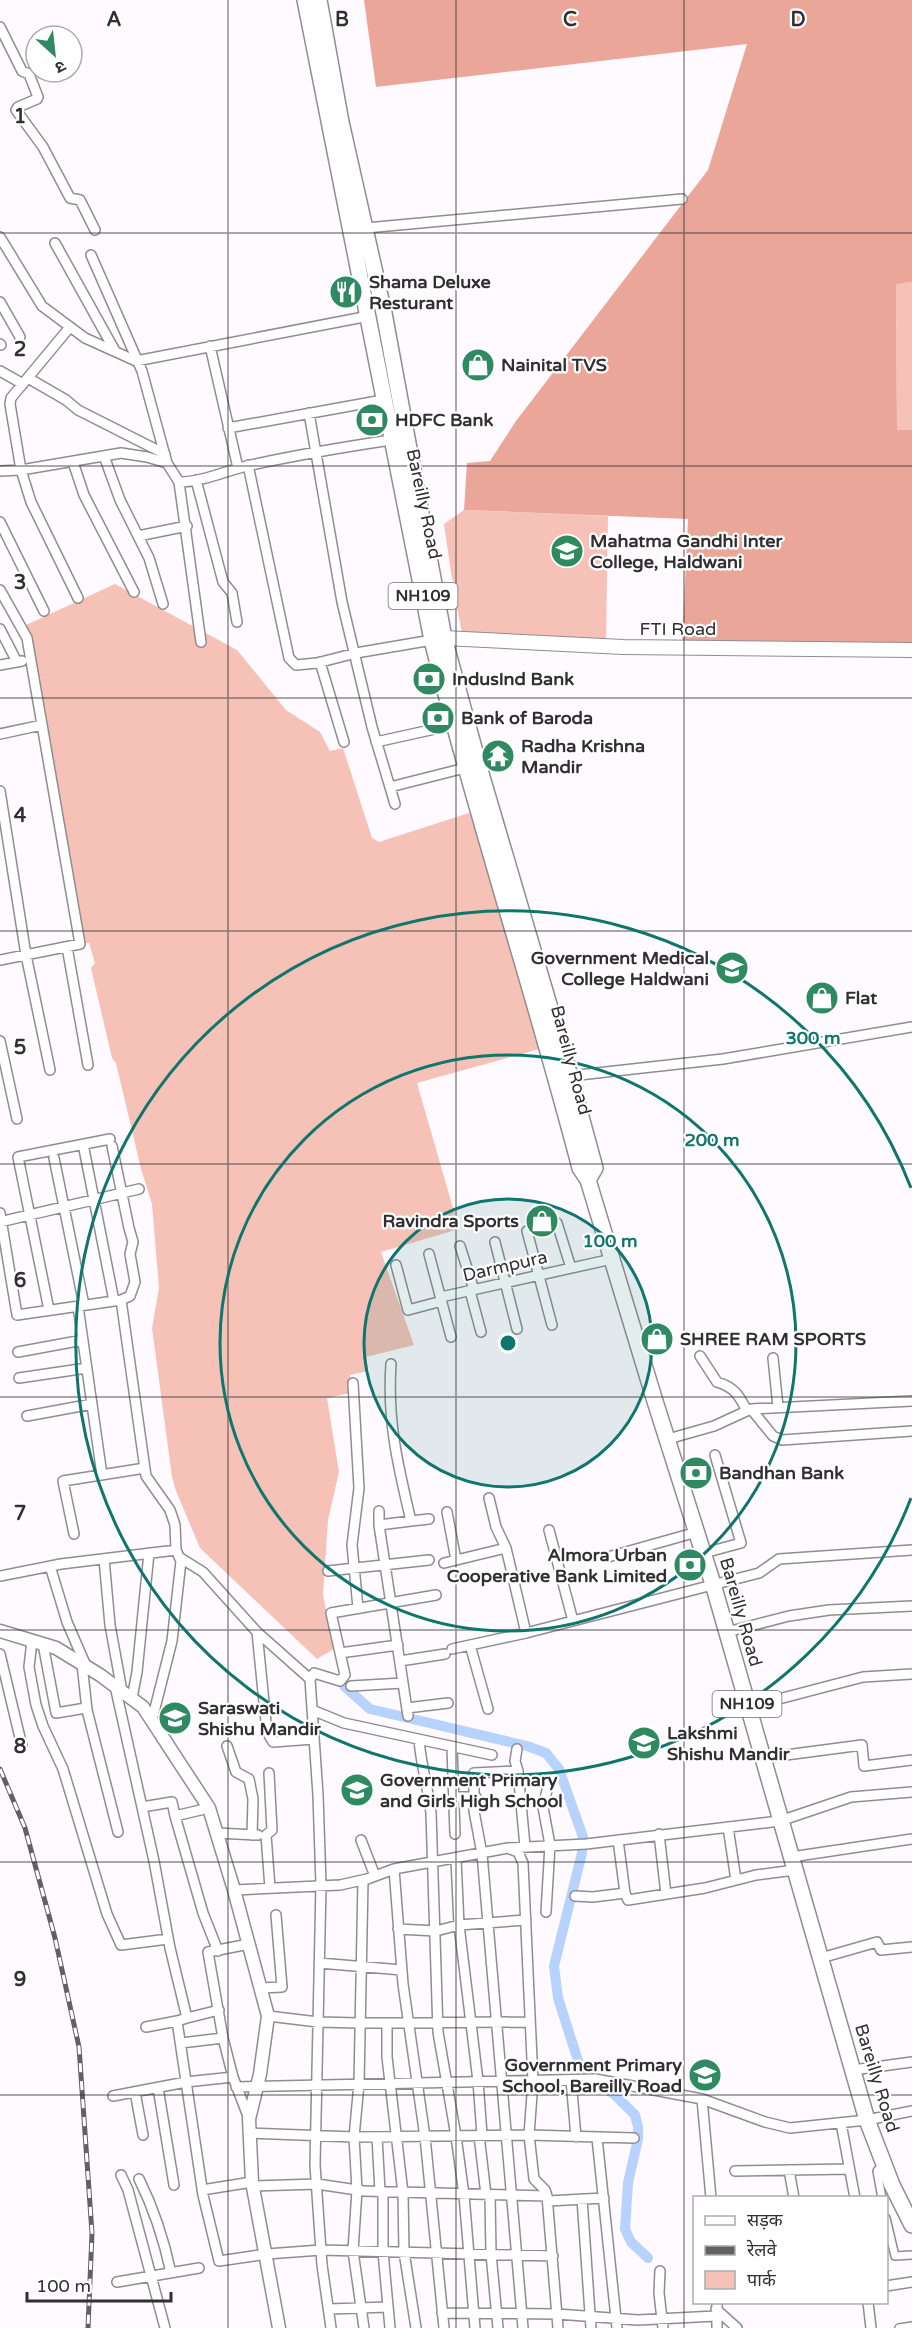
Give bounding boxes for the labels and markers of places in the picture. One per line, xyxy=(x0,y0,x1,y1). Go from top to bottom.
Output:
place label: Shama Deluxe Resturant xyxy=(369,271,491,314)
restaurant icon: Shama Deluxe Resturant xyxy=(328,274,364,310)
shop icon: Nainital TVS xyxy=(460,347,496,383)
place label: Nainital TVS xyxy=(501,354,607,376)
bank icon: HDFC Bank xyxy=(354,402,390,438)
place label: HDFC Bank xyxy=(395,409,493,431)
place label: Mahatma Gandhi Inter College, Haldwani xyxy=(590,530,783,573)
school or university icon: Mahatma Gandhi Inter College, Haldwani xyxy=(549,533,585,569)
bank icon: IndusInd Bank xyxy=(411,661,447,697)
place label: IndusInd Bank xyxy=(452,668,574,690)
bank icon: Bank of Baroda xyxy=(420,700,456,736)
place label: Bank of Baroda xyxy=(461,707,593,729)
place label: Radha Krishna Mandir xyxy=(521,735,645,778)
temple icon: Radha Krishna Mandir xyxy=(480,738,516,774)
place label: Government Medical College Haldwani xyxy=(531,947,709,990)
school or university icon: Government Medical College Haldwani xyxy=(714,950,750,986)
shop icon: Flat xyxy=(804,980,840,1016)
place label: Flat xyxy=(845,987,877,1009)
shop icon: Ravindra Sports xyxy=(524,1203,560,1239)
place label: Ravindra Sports xyxy=(383,1210,519,1232)
shop icon: SHREE RAM SPORTS xyxy=(639,1321,675,1357)
place label: SHREE RAM SPORTS xyxy=(680,1328,866,1350)
centre of rings xyxy=(498,1333,518,1353)
bank icon: Bandhan Bank xyxy=(678,1455,714,1491)
place label: Bandhan Bank xyxy=(719,1462,844,1484)
place label: Almora Urban Cooperative Bank Limited xyxy=(447,1544,667,1587)
bank icon: Almora Urban Cooperative Bank Limited xyxy=(672,1547,708,1583)
place label: Saraswati Shishu Mandir xyxy=(198,1697,322,1740)
school or university icon: Saraswati Shishu Mandir xyxy=(157,1700,193,1736)
place label: Lakshmi Shishu Mandir xyxy=(667,1722,791,1765)
school or university icon: Lakshmi Shishu Mandir xyxy=(626,1725,662,1761)
place label: Government Primary and Girls High School xyxy=(380,1769,563,1812)
school or university icon: Government Primary and Girls High School xyxy=(339,1772,375,1808)
place label: Government Primary School, Bareilly Road xyxy=(502,2054,682,2097)
school or university icon: Government Primary School, Bareilly Road xyxy=(687,2057,723,2093)

